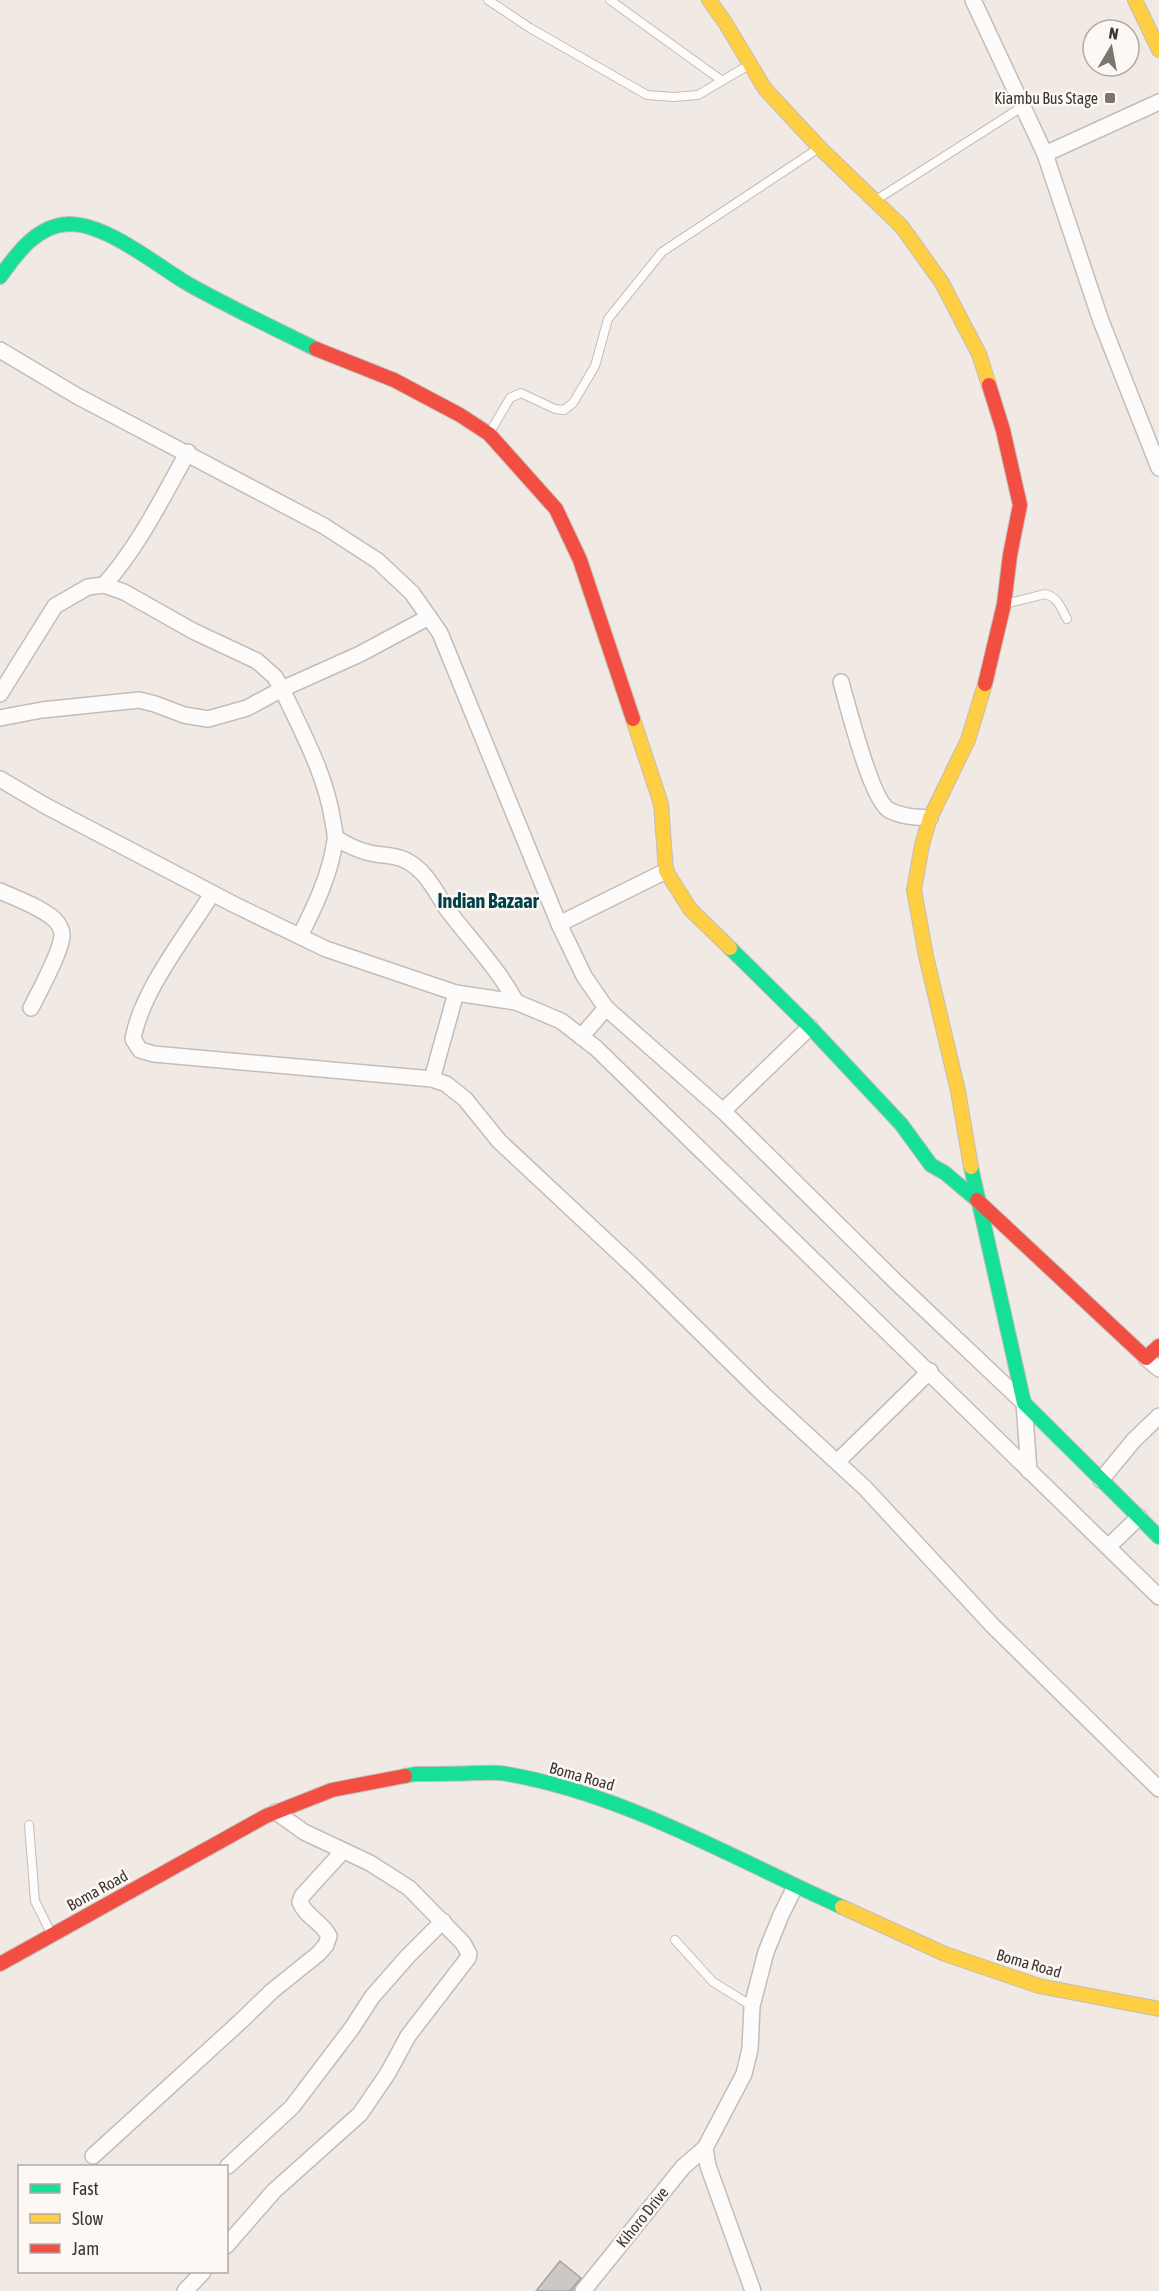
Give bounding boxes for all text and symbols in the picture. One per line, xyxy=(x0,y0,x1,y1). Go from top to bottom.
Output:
north arrow xyxy=(1081,18,1141,78)
text: N xyxy=(1107,24,1120,43)
place label: Kiambu Bus Stage xyxy=(994,89,1098,108)
marker: Kiambu Bus Stage xyxy=(1103,91,1117,105)
district label: Indian Bazaar xyxy=(437,889,540,912)
street label: Boma Road xyxy=(547,1758,617,1794)
street label: Boma Road xyxy=(63,1866,131,1914)
street label: Boma Road xyxy=(994,1945,1064,1981)
legend xyxy=(18,2165,228,2273)
text: Fast xyxy=(72,2178,99,2199)
street label: Kihoro Drive xyxy=(612,2183,672,2251)
text: Slow xyxy=(72,2208,103,2229)
text: Jam xyxy=(72,2238,99,2259)

